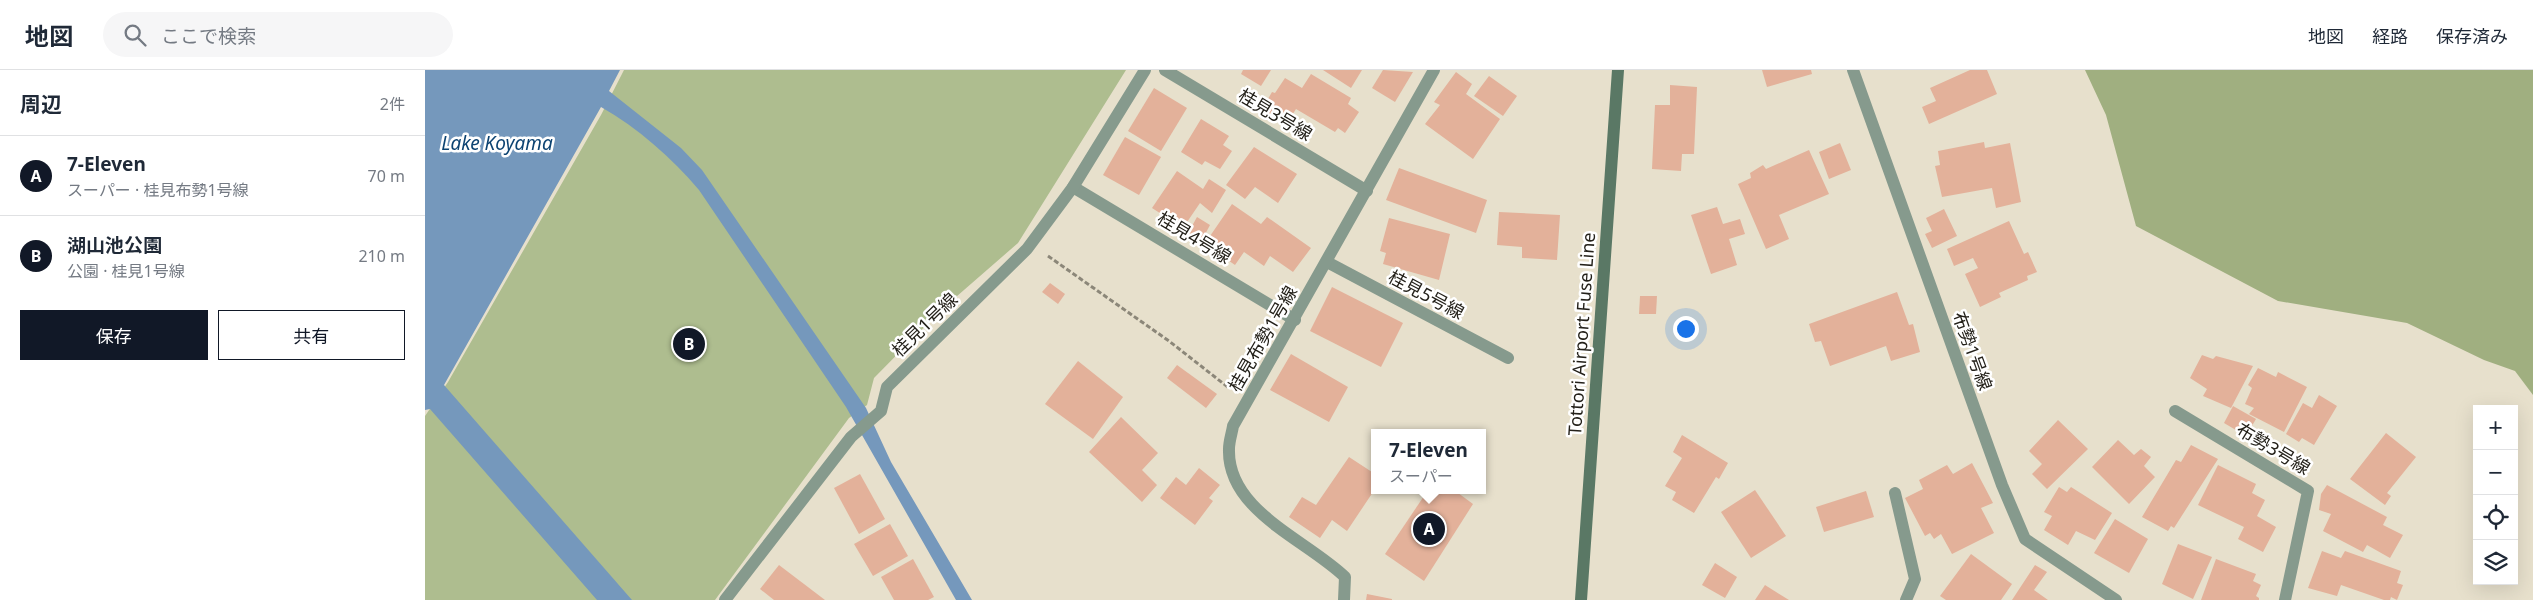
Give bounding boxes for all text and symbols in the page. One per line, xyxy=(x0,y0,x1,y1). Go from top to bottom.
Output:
search box xyxy=(103,12,453,57)
text: 地図 xyxy=(25,19,73,52)
icon: search xyxy=(121,21,149,49)
text: ここで検索 xyxy=(161,23,256,49)
text: 地図 xyxy=(2308,24,2344,48)
text: 経路 xyxy=(2372,24,2408,48)
text: 保存済み xyxy=(2436,24,2508,48)
street label: 桂見3号線 xyxy=(1234,83,1317,146)
text: 周辺 xyxy=(20,90,62,118)
text: 2件 xyxy=(380,93,405,115)
water label: Lake Koyama xyxy=(441,130,553,156)
text: 7-Eleven xyxy=(67,151,146,177)
text: A xyxy=(30,165,42,187)
text: 70 m xyxy=(368,165,405,187)
text: スーパー · 桂見布勢1号線 xyxy=(67,179,249,201)
street label: 桂見4号線 xyxy=(1153,206,1236,269)
street label: Tottori Airport Fuse Line xyxy=(1562,231,1600,436)
text: 湖山池公園 xyxy=(67,232,162,258)
text: B xyxy=(31,245,41,267)
text: 210 m xyxy=(358,245,405,267)
text: 公園 · 桂見1号線 xyxy=(67,260,185,282)
street label: 桂見5号線 xyxy=(1385,264,1468,324)
street label: 桂見布勢1号線 xyxy=(1222,281,1302,396)
street label: 桂見1号線 xyxy=(886,287,962,361)
street label: 布勢1号線 xyxy=(1948,308,1998,393)
button: 保存 xyxy=(20,310,208,360)
button: 共有 xyxy=(218,310,405,360)
your location xyxy=(1673,316,1699,342)
pin: B xyxy=(673,325,705,363)
map controls xyxy=(2473,405,2518,585)
button: + xyxy=(2473,405,2518,450)
street label: 布勢3号線 xyxy=(2232,417,2315,480)
popup xyxy=(1371,429,1486,494)
text: 7-Eleven xyxy=(1389,437,1468,463)
button: − xyxy=(2473,450,2518,495)
text: スーパー xyxy=(1389,465,1453,487)
button: locate xyxy=(2473,495,2518,540)
pin: A xyxy=(1413,510,1445,548)
button: layers xyxy=(2473,540,2518,585)

